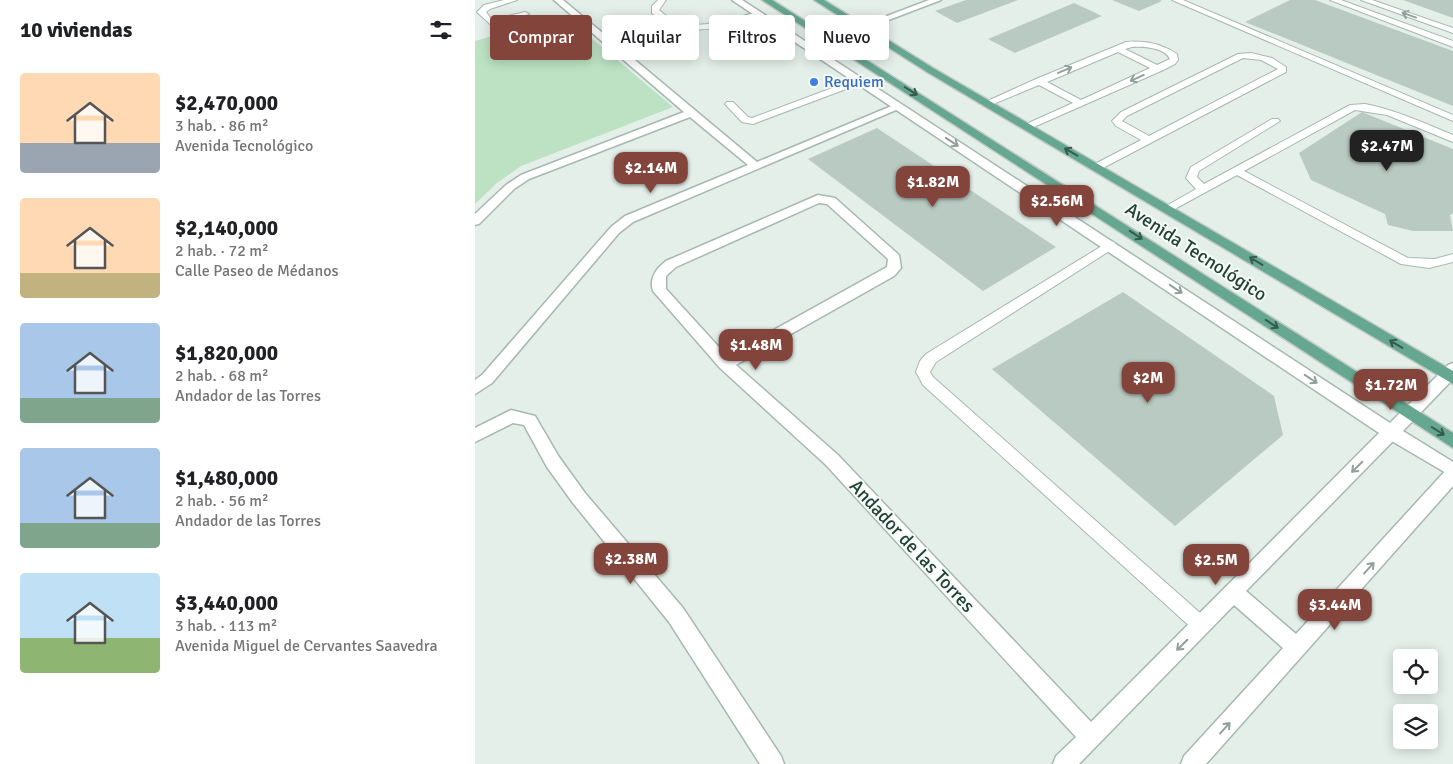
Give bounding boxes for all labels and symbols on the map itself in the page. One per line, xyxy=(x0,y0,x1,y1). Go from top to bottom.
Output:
one-way arrow xyxy=(1402,10,1417,19)
one-way arrow xyxy=(1057,65,1072,75)
place label: Requiem xyxy=(824,72,884,92)
one-way arrow xyxy=(1130,74,1145,84)
marker: Requiem xyxy=(808,76,820,88)
one-way arrow xyxy=(903,87,917,97)
pin: $2.47M xyxy=(1346,130,1428,172)
one-way arrow xyxy=(945,137,959,147)
one-way arrow xyxy=(1063,147,1078,157)
pin: $2.14M xyxy=(610,152,692,194)
pin: $1.82M xyxy=(892,166,974,208)
pin: $2.56M xyxy=(1016,184,1098,227)
street label: Avenida Tecnológico xyxy=(1121,197,1271,307)
one-way arrow xyxy=(1129,230,1143,241)
one-way arrow xyxy=(1249,256,1263,266)
one-way arrow xyxy=(1169,284,1183,294)
one-way arrow xyxy=(1265,319,1279,329)
pin: $1.48M xyxy=(715,328,797,371)
one-way arrow xyxy=(1389,339,1403,349)
pin: $2M xyxy=(1124,362,1172,404)
pin: $1.72M xyxy=(1350,368,1432,411)
one-way arrow xyxy=(1304,374,1318,384)
one-way arrow xyxy=(1431,426,1445,436)
one-way arrow xyxy=(1351,460,1363,473)
street label: Andador de las Torres xyxy=(844,474,980,618)
pin: $2.38M xyxy=(590,542,672,585)
pin: $2.5M xyxy=(1181,544,1251,586)
one-way arrow xyxy=(1363,562,1374,575)
pin: $3.44M xyxy=(1294,588,1376,631)
one-way arrow xyxy=(1176,638,1188,651)
one-way arrow xyxy=(1219,721,1231,734)

